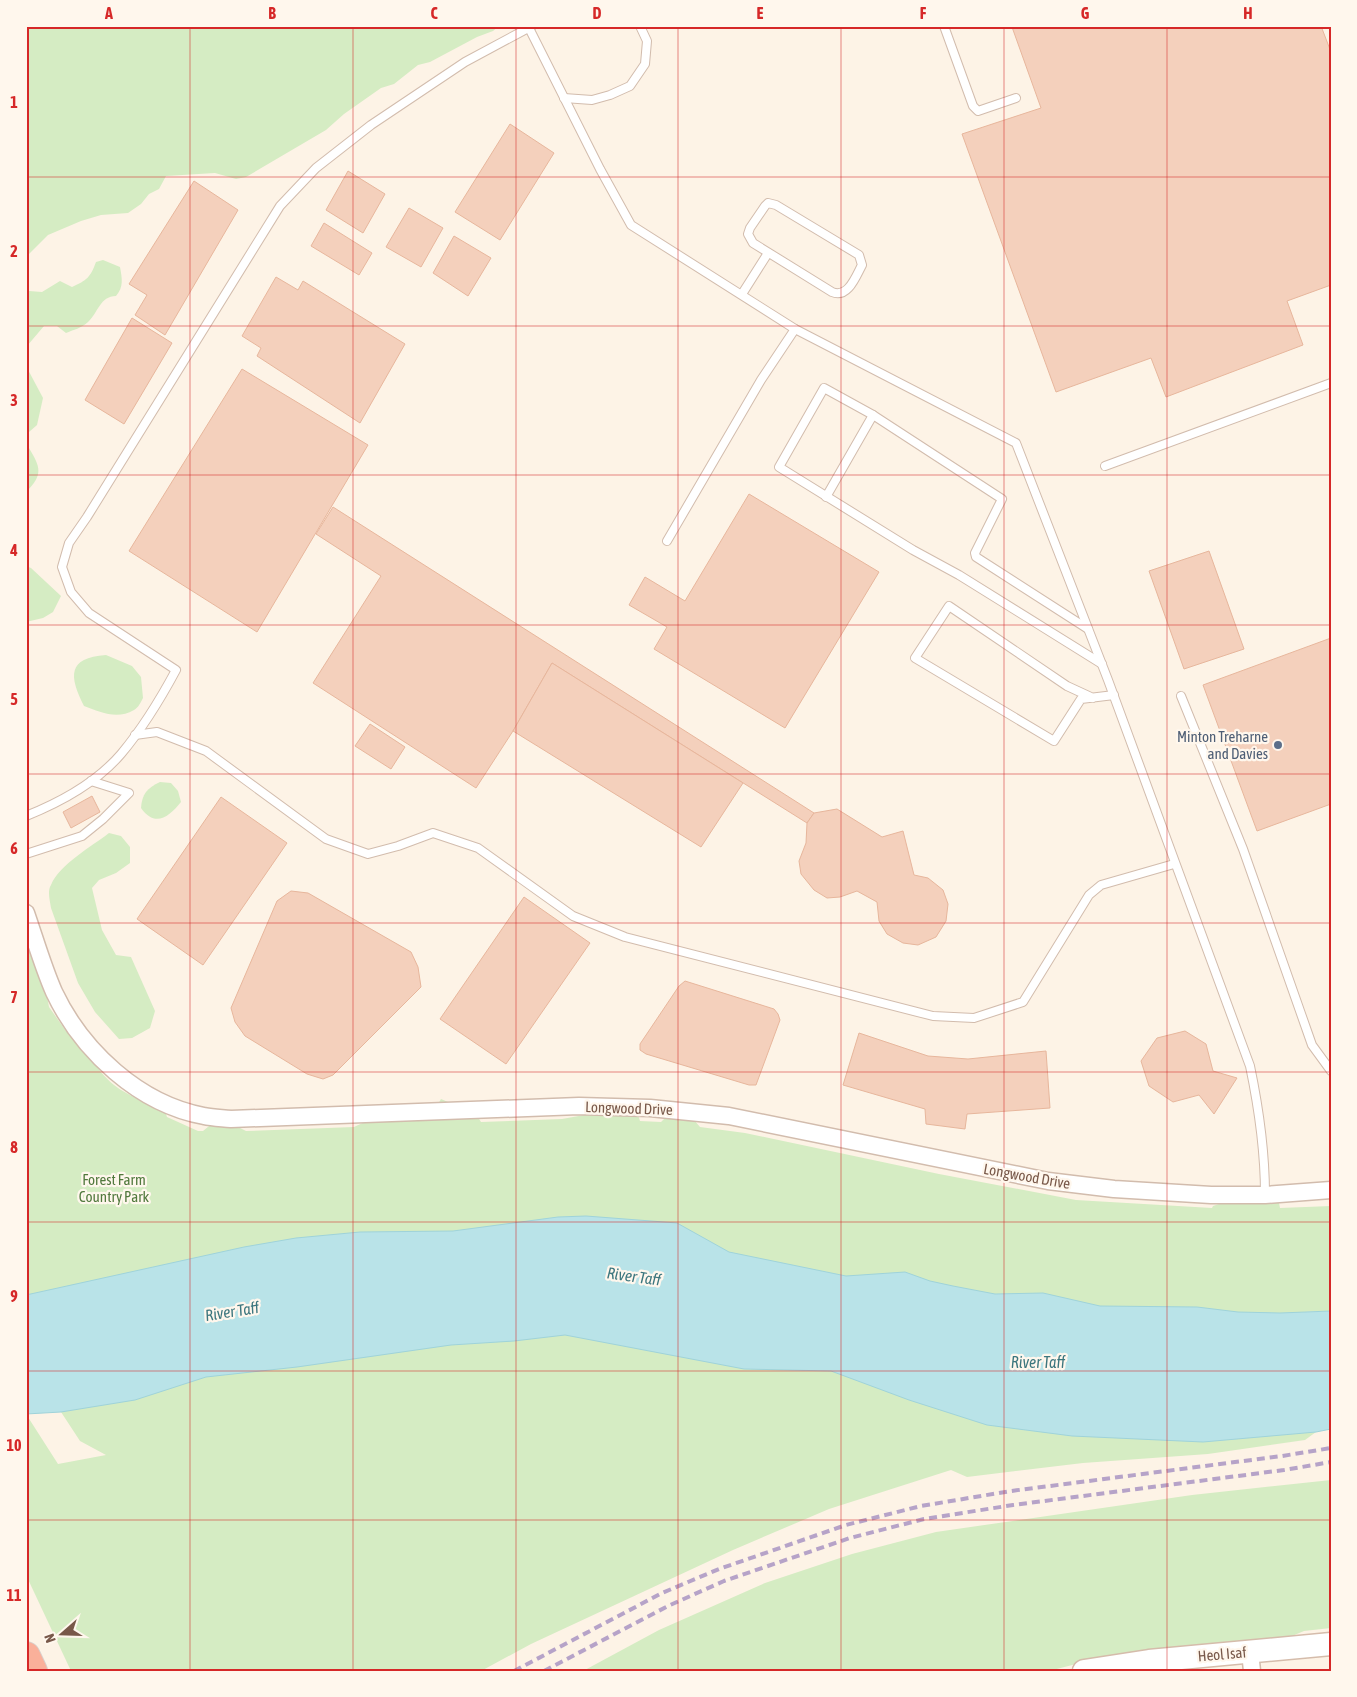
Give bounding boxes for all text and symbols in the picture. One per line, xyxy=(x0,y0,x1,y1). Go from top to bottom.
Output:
text: A xyxy=(104,4,113,22)
text: B xyxy=(268,4,276,22)
text: C xyxy=(430,4,438,22)
text: D xyxy=(593,4,602,22)
text: E xyxy=(757,4,764,22)
text: F xyxy=(920,4,927,22)
text: G xyxy=(1081,4,1090,22)
text: H xyxy=(1243,4,1253,22)
text: 1 xyxy=(10,93,18,111)
text: 2 xyxy=(10,242,18,260)
text: 3 xyxy=(10,391,18,409)
text: 4 xyxy=(9,541,18,559)
text: 5 xyxy=(10,690,18,708)
place label: Minton Treharne and Davies xyxy=(1177,728,1268,762)
marker: Minton Treharne and Davies xyxy=(1272,739,1284,751)
text: 6 xyxy=(10,839,18,857)
text: 7 xyxy=(10,988,18,1006)
street label: Longwood Drive xyxy=(585,1098,673,1118)
text: 8 xyxy=(10,1138,18,1156)
street label: Longwood Drive xyxy=(982,1160,1072,1192)
park label: Forest Farm Country Park xyxy=(79,1171,150,1205)
water label: River Taff xyxy=(606,1263,664,1289)
text: 9 xyxy=(10,1287,18,1305)
water label: River Taff xyxy=(204,1298,262,1324)
water label: River Taff xyxy=(1011,1353,1067,1371)
text: 10 xyxy=(6,1436,22,1454)
text: 11 xyxy=(6,1586,22,1604)
north arrow xyxy=(38,1610,88,1660)
text: N xyxy=(41,1632,59,1645)
street label: Heol Isaf xyxy=(1197,1643,1247,1665)

